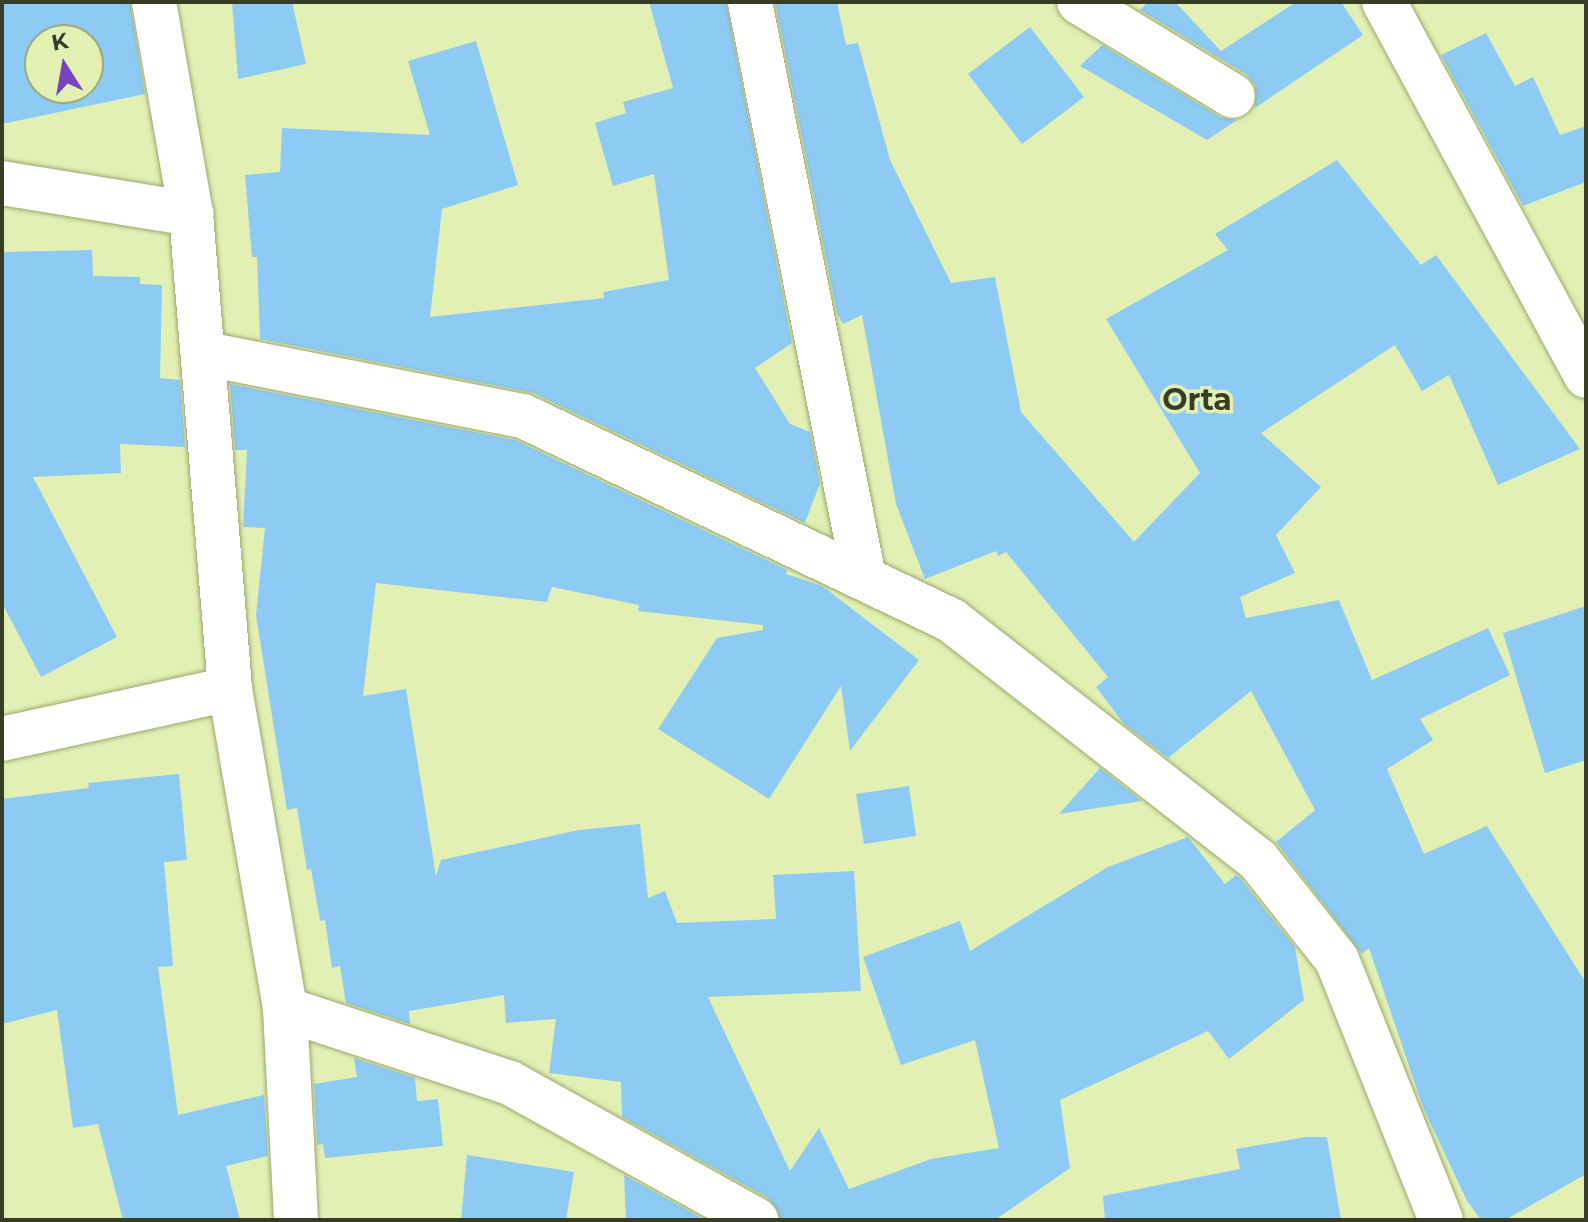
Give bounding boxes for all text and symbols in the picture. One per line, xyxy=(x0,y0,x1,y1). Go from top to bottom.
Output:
north arrow xyxy=(24,24,104,104)
text: K xyxy=(49,27,70,57)
district label: Orta xyxy=(1162,382,1232,418)

